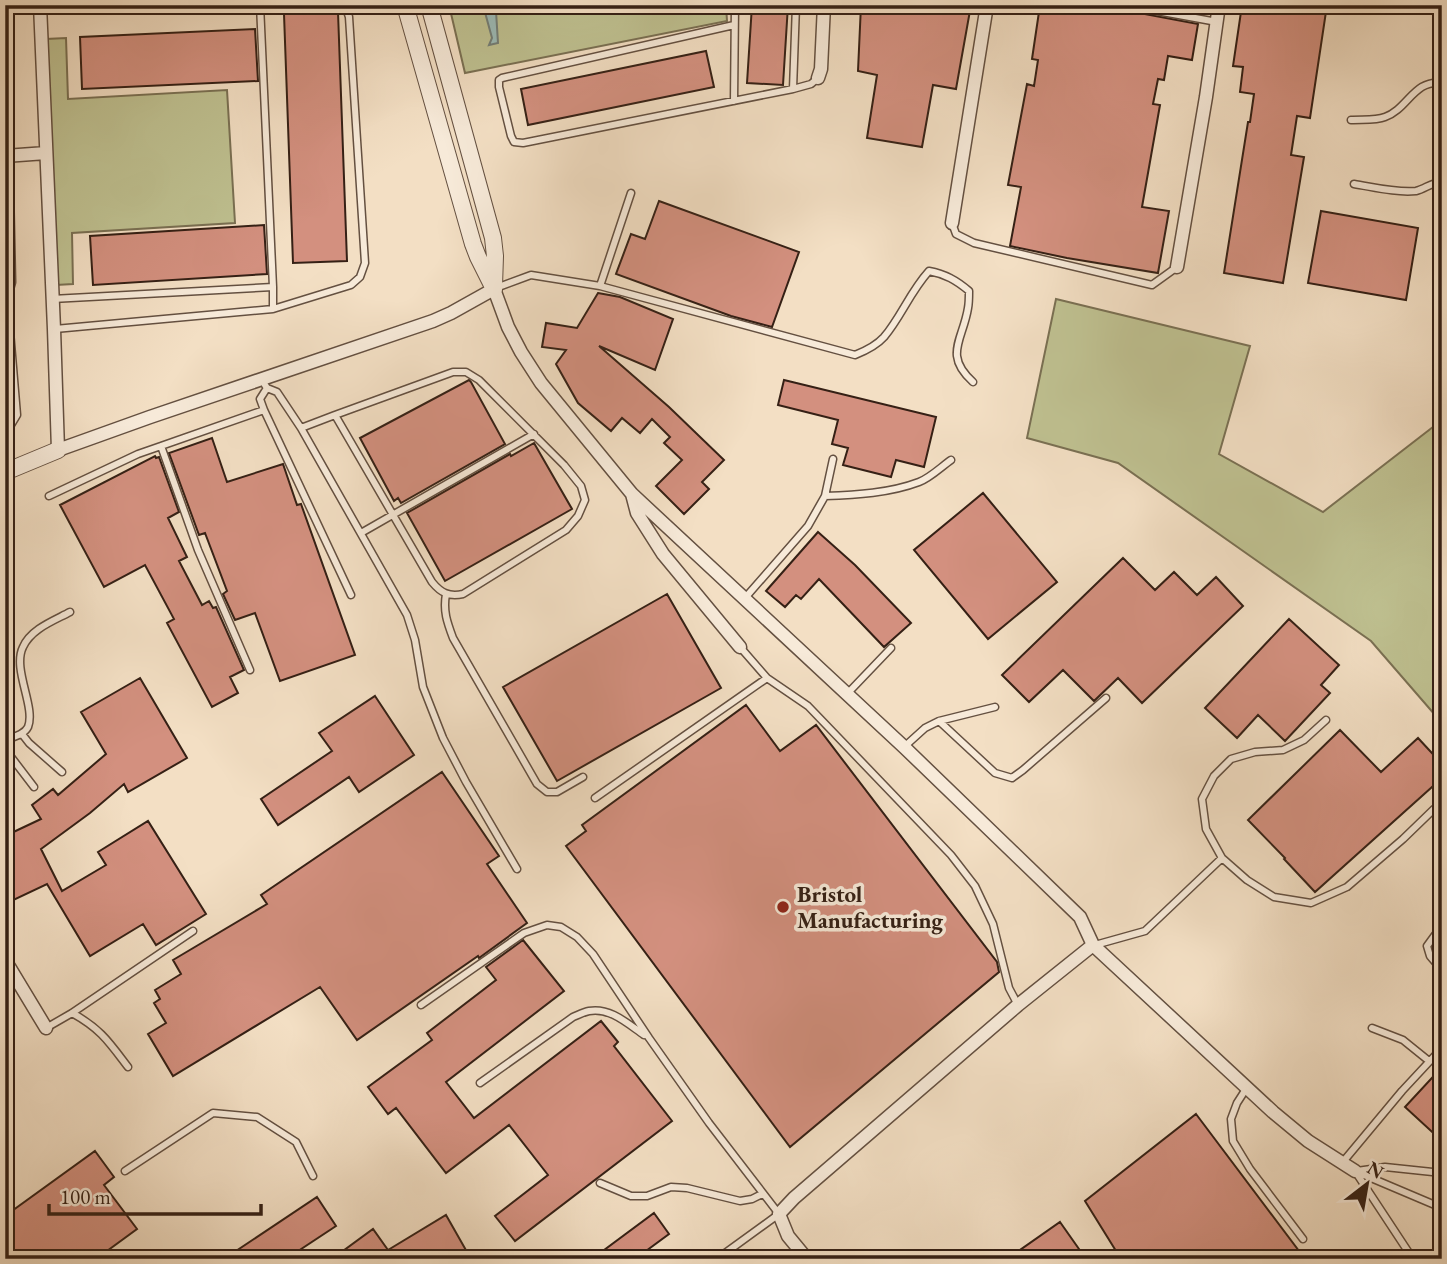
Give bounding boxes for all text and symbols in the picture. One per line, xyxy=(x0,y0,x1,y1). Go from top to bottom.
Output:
place label: Bristol Manufacturing xyxy=(797,879,943,935)
marker: Bristol Manufacturing xyxy=(775,899,791,915)
north arrow xyxy=(1332,1148,1402,1218)
text: N xyxy=(1362,1155,1389,1185)
scale bar xyxy=(49,1173,261,1217)
text: 100 m xyxy=(60,1183,111,1210)

